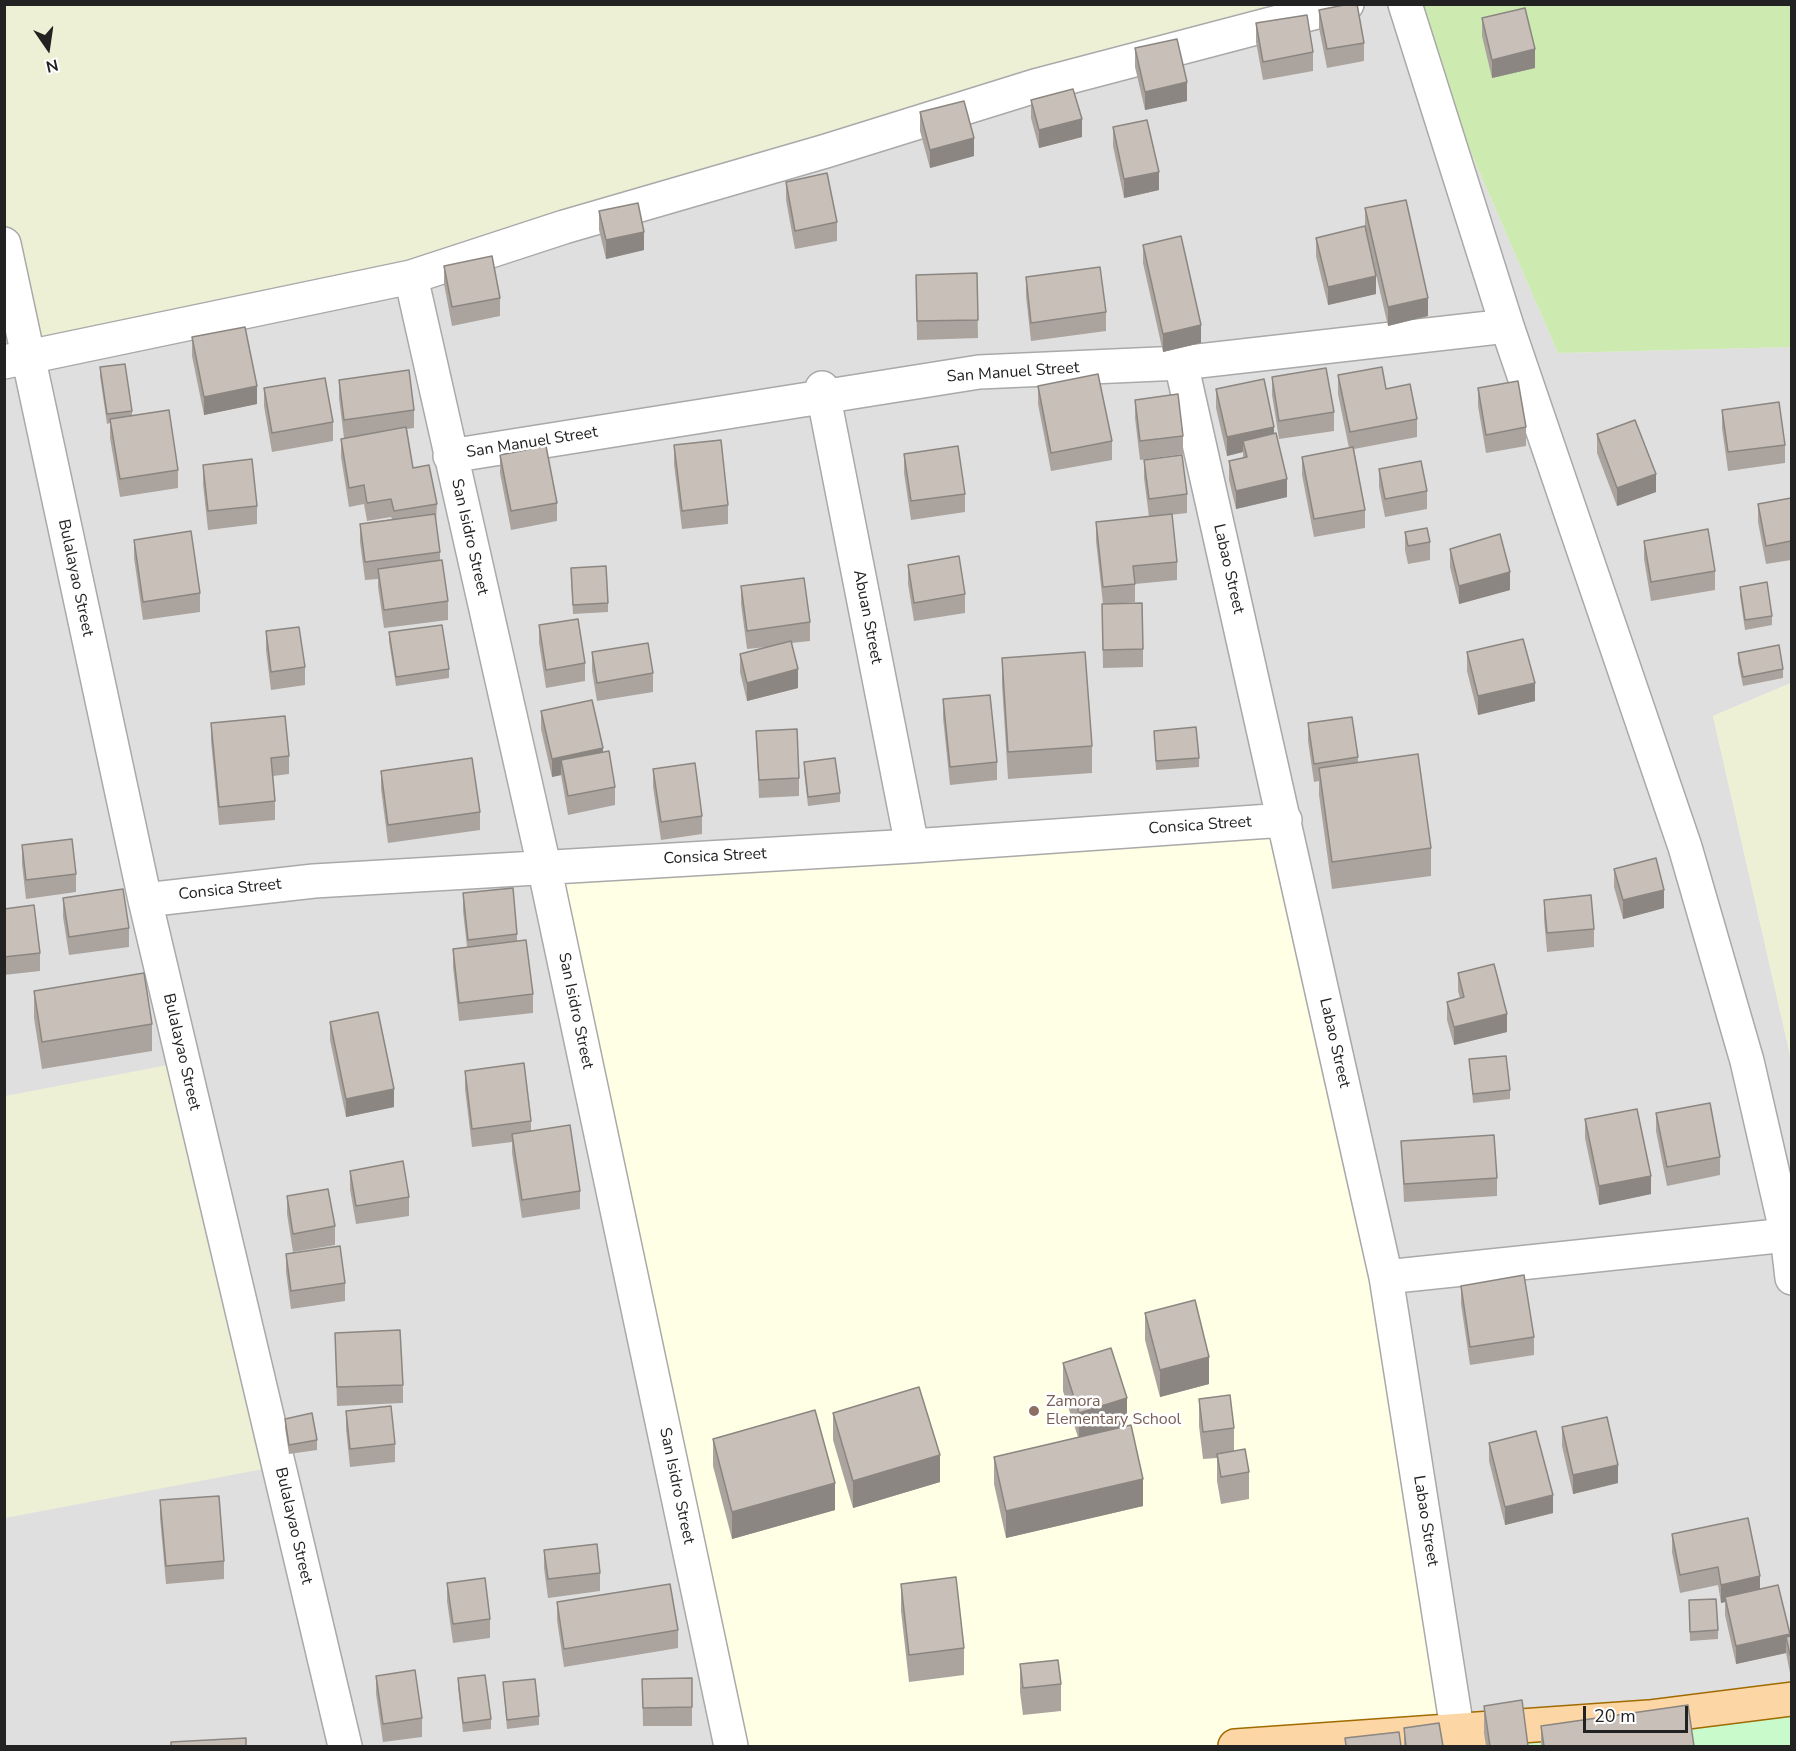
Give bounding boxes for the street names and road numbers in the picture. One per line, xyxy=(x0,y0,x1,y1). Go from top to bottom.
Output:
street label: San Manuel Street xyxy=(946,359,1080,387)
street label: San Manuel Street xyxy=(465,423,599,463)
street label: San Isidro Street xyxy=(446,477,492,597)
street label: Bulalayao Street xyxy=(53,518,97,638)
street label: Labao Street xyxy=(1208,522,1248,616)
street label: Abuan Street xyxy=(848,568,886,666)
street label: Consica Street xyxy=(1148,813,1252,839)
street label: Consica Street xyxy=(663,845,767,869)
street label: Consica Street xyxy=(178,875,282,905)
street label: San Isidro Street xyxy=(553,951,597,1071)
street label: Bulalayao Street xyxy=(158,992,204,1112)
street label: Labao Street xyxy=(1314,996,1354,1090)
street label: San Isidro Street xyxy=(654,1426,698,1546)
street label: Bulalayao Street xyxy=(270,1466,316,1586)
street label: Labao Street xyxy=(1408,1474,1442,1568)

